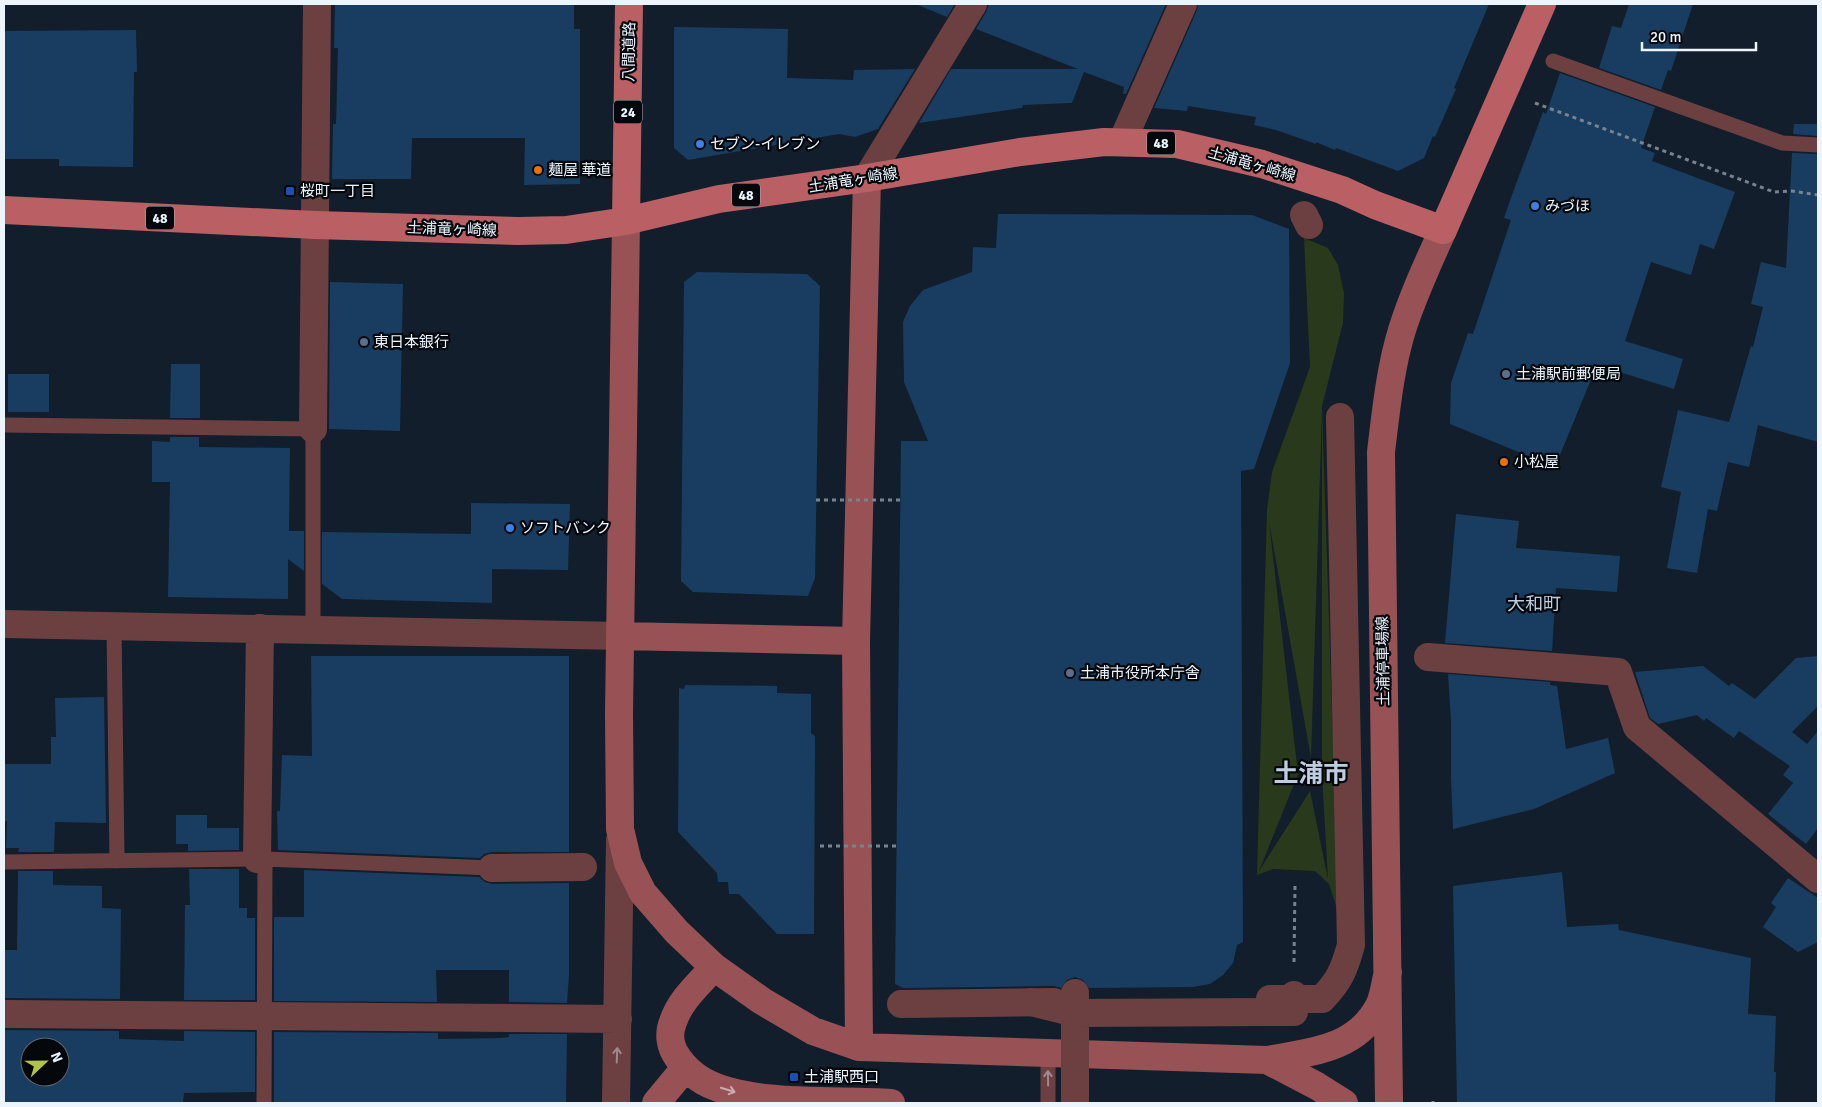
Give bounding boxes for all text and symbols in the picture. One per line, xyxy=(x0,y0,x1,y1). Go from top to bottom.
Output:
scale bar xyxy=(1642,20,1756,52)
street label: 八間道路 xyxy=(619,22,639,82)
text: 20 m xyxy=(1650,28,1681,46)
road number: 24 xyxy=(614,100,642,124)
road number: 48 xyxy=(1147,132,1175,154)
place label: セブン-イレブン xyxy=(710,135,820,153)
marker: セブン-イレブン xyxy=(694,138,706,150)
street label: 土浦竜ヶ崎線 xyxy=(1206,143,1298,185)
place label: 麺屋 華道 xyxy=(548,161,611,179)
marker: 麺屋 華道 xyxy=(532,164,544,176)
street label: 土浦竜ヶ崎線 xyxy=(807,164,899,196)
place label: 桜町一丁目 xyxy=(300,182,375,200)
road number: 48 xyxy=(732,184,760,206)
marker: 桜町一丁目 xyxy=(284,185,296,197)
place label: みづほ xyxy=(1545,197,1590,215)
marker: みづほ xyxy=(1529,200,1541,212)
road number: 48 xyxy=(146,207,174,230)
street label: 土浦竜ヶ崎線 xyxy=(407,218,497,240)
place label: 東日本銀行 xyxy=(374,333,449,351)
marker: 東日本銀行 xyxy=(358,336,370,348)
place label: 土浦駅前郵便局 xyxy=(1516,365,1621,383)
marker: 土浦駅前郵便局 xyxy=(1500,368,1512,380)
place label: 小松屋 xyxy=(1514,453,1559,471)
marker: 小松屋 xyxy=(1498,456,1510,468)
place label: ソフトバンク xyxy=(520,519,611,537)
marker: ソフトバンク xyxy=(504,522,516,534)
district label: 大和町 xyxy=(1507,593,1561,615)
street label: 土浦停車場線 xyxy=(1373,616,1393,706)
place label: 土浦市役所本庁舎 xyxy=(1080,664,1200,682)
marker: 土浦市役所本庁舎 xyxy=(1064,667,1076,679)
district label: 土浦市 xyxy=(1273,758,1349,789)
north arrow xyxy=(20,1037,70,1087)
one-way arrow xyxy=(613,1047,622,1063)
text: N xyxy=(47,1050,66,1065)
place label: 土浦駅西口 xyxy=(804,1068,879,1086)
one-way arrow xyxy=(1043,1070,1053,1086)
marker: 土浦駅西口 xyxy=(788,1071,800,1083)
one-way arrow xyxy=(719,1086,735,1096)

